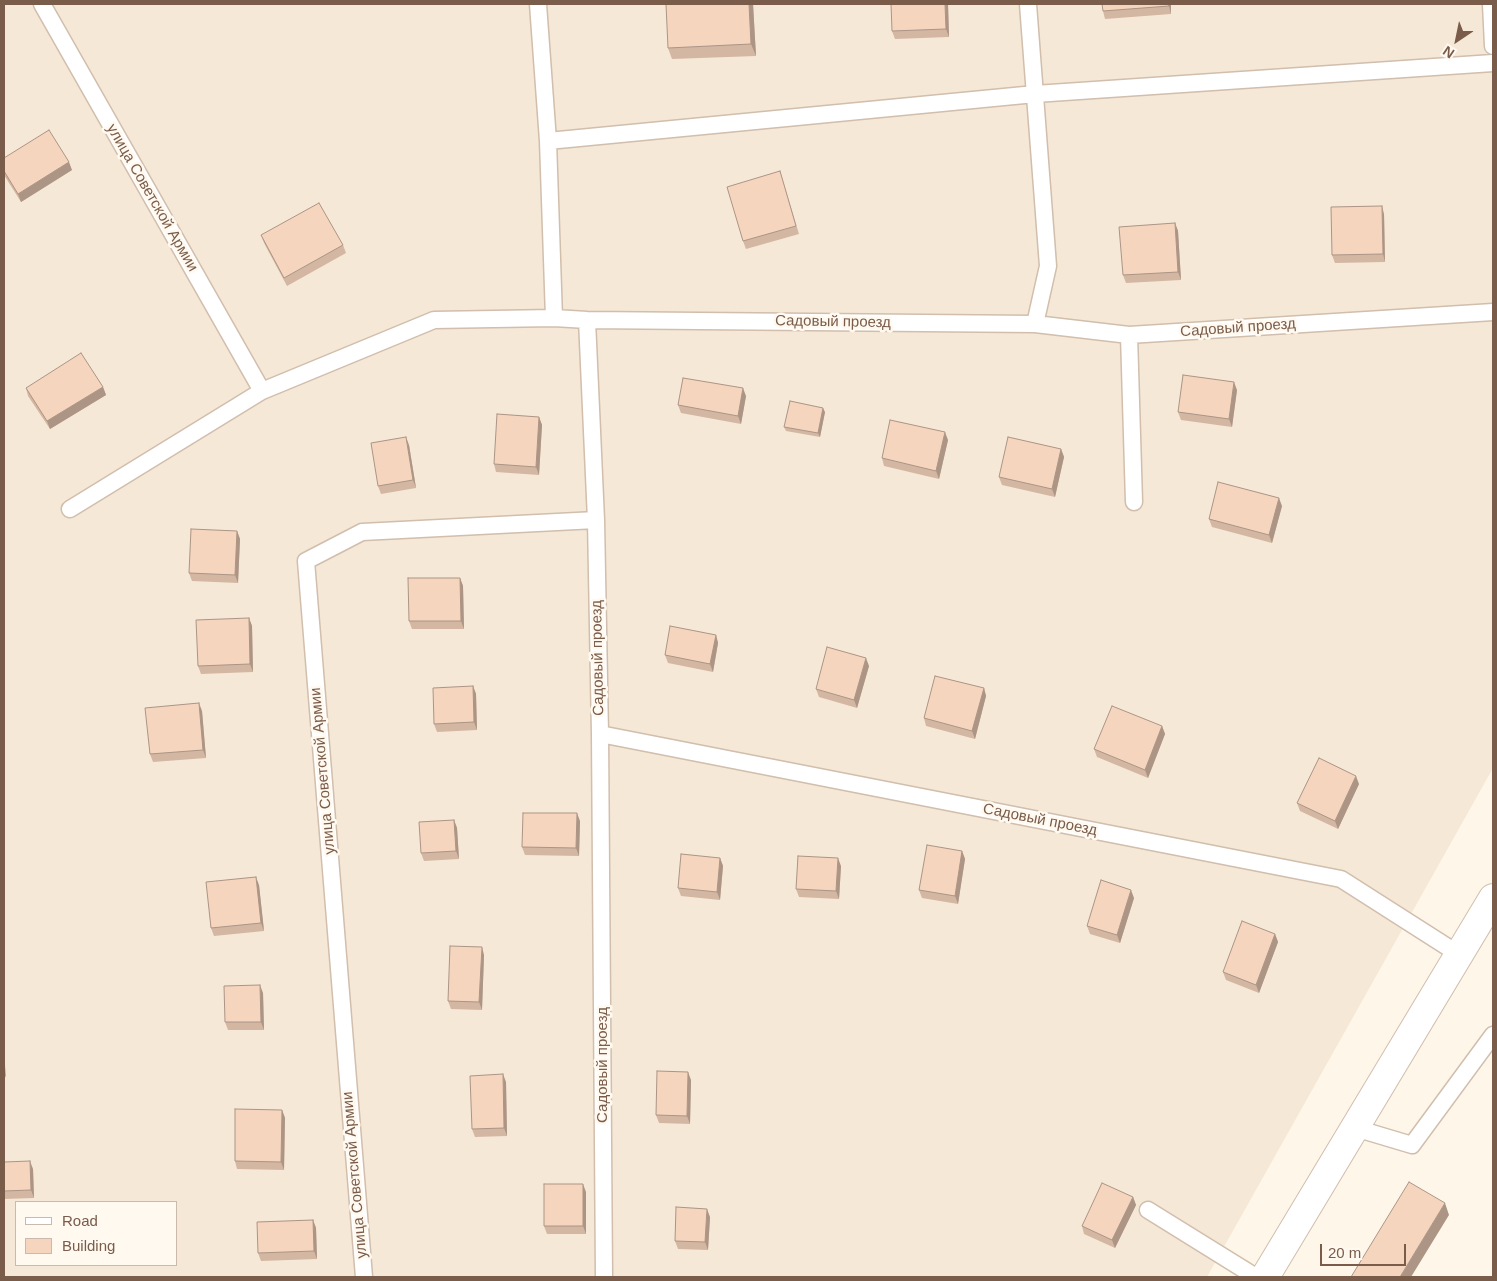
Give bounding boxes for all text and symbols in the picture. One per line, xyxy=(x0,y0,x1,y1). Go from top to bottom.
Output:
north arrow xyxy=(1432,15,1482,65)
text: N xyxy=(1440,43,1457,62)
street label: улица Советской Армии xyxy=(102,121,202,275)
street label: Садовый проезд xyxy=(775,312,891,332)
street label: Садовый проезд xyxy=(1180,315,1296,341)
street label: Садовый проезд xyxy=(588,600,608,716)
street label: улица Советской Армии xyxy=(307,687,339,855)
street label: Садовый проезд xyxy=(981,800,1099,840)
street label: Садовый проезд xyxy=(594,1007,612,1123)
street label: улица Советской Армии xyxy=(339,1091,371,1259)
legend xyxy=(15,1201,178,1266)
text: Road xyxy=(62,1212,98,1229)
scale bar xyxy=(1322,1234,1408,1266)
text: Building xyxy=(62,1237,115,1254)
text: 20 m xyxy=(1328,1244,1361,1261)

